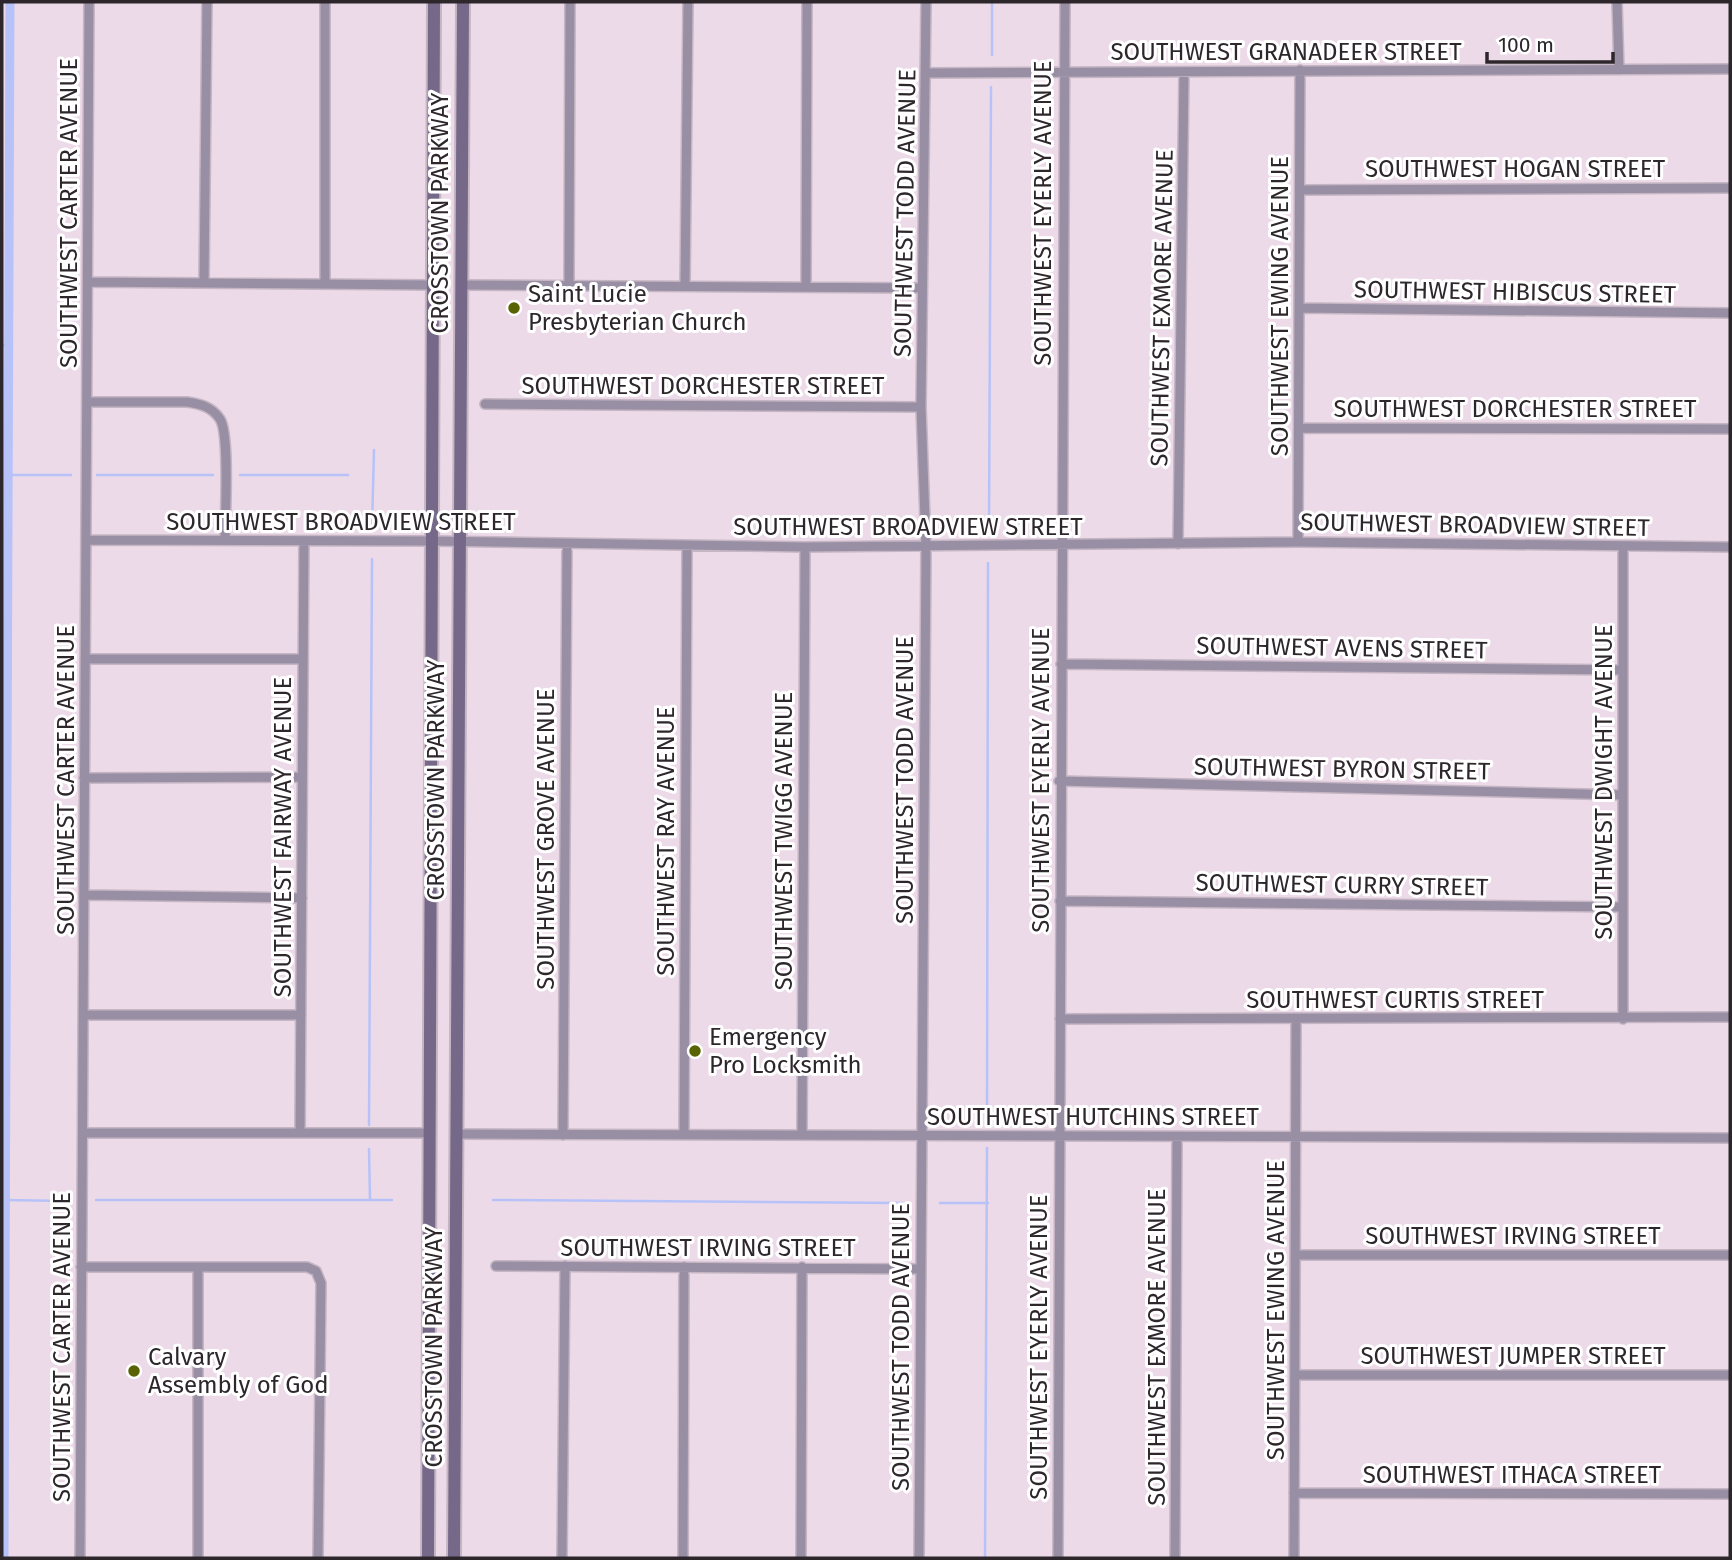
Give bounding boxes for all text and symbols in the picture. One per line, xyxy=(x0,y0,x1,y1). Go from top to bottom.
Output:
scale bar xyxy=(1487,21,1613,65)
text: 100 m xyxy=(1498,32,1554,58)
street label: SOUTHWEST GRANADEER STREET xyxy=(1110,38,1462,66)
street label: SOUTHWEST CARTER AVENUE xyxy=(55,58,83,368)
street label: SOUTHWEST EYERLY AVENUE xyxy=(1029,60,1057,366)
street label: SOUTHWEST TODD AVENUE xyxy=(888,69,922,357)
street label: CROSSTOWN PARKWAY xyxy=(426,92,454,333)
street label: SOUTHWEST EXMORE AVENUE xyxy=(1145,149,1179,467)
street label: SOUTHWEST HOGAN STREET xyxy=(1365,155,1666,183)
street label: SOUTHWEST EWING AVENUE xyxy=(1266,156,1294,456)
street label: SOUTHWEST HIBISCUS STREET xyxy=(1354,275,1677,309)
place label: Saint Lucie Presbyterian Church xyxy=(528,280,746,336)
marker: Saint Lucie Presbyterian Church xyxy=(506,300,522,316)
street label: SOUTHWEST DORCHESTER STREET xyxy=(521,372,885,400)
street label: SOUTHWEST DORCHESTER STREET xyxy=(1333,395,1697,423)
street label: SOUTHWEST BROADVIEW STREET xyxy=(166,508,516,536)
street label: SOUTHWEST BROADVIEW STREET xyxy=(1300,508,1651,542)
street label: SOUTHWEST BROADVIEW STREET xyxy=(733,513,1083,541)
street label: SOUTHWEST DWIGHT AVENUE xyxy=(1590,624,1618,940)
street label: SOUTHWEST CARTER AVENUE xyxy=(52,625,80,935)
street label: SOUTHWEST EYERLY AVENUE xyxy=(1027,627,1055,933)
street label: SOUTHWEST AVENS STREET xyxy=(1196,631,1488,665)
street label: SOUTHWEST TODD AVENUE xyxy=(891,636,919,924)
street label: CROSSTOWN PARKWAY xyxy=(422,659,450,900)
street label: SOUTHWEST FAIRWAY AVENUE xyxy=(269,677,297,997)
street label: SOUTHWEST GROVE AVENUE xyxy=(532,688,560,990)
street label: SOUTHWEST TWIGG AVENUE xyxy=(770,692,798,990)
street label: SOUTHWEST RAY AVENUE xyxy=(652,706,680,976)
street label: SOUTHWEST BYRON STREET xyxy=(1194,752,1491,786)
street label: SOUTHWEST CURRY STREET xyxy=(1195,868,1489,902)
street label: SOUTHWEST CURTIS STREET xyxy=(1246,986,1544,1014)
place label: Emergency Pro Locksmith xyxy=(709,1023,862,1079)
marker: Emergency Pro Locksmith xyxy=(687,1043,703,1059)
street label: SOUTHWEST HUTCHINS STREET xyxy=(927,1103,1260,1131)
street label: SOUTHWEST EWING AVENUE xyxy=(1262,1160,1290,1460)
street label: SOUTHWEST EXMORE AVENUE xyxy=(1143,1188,1171,1506)
street label: SOUTHWEST CARTER AVENUE xyxy=(48,1192,76,1502)
street label: SOUTHWEST EYERLY AVENUE xyxy=(1025,1194,1053,1500)
street label: SOUTHWEST TODD AVENUE xyxy=(887,1203,915,1491)
street label: SOUTHWEST IRVING STREET xyxy=(1365,1222,1661,1250)
street label: CROSSTOWN PARKWAY xyxy=(420,1226,448,1467)
street label: SOUTHWEST IRVING STREET xyxy=(560,1234,856,1262)
street label: SOUTHWEST JUMPER STREET xyxy=(1360,1342,1666,1370)
place label: Calvary Assembly of God xyxy=(148,1343,329,1399)
marker: Calvary Assembly of God xyxy=(126,1363,142,1379)
street label: SOUTHWEST ITHACA STREET xyxy=(1363,1461,1662,1489)

